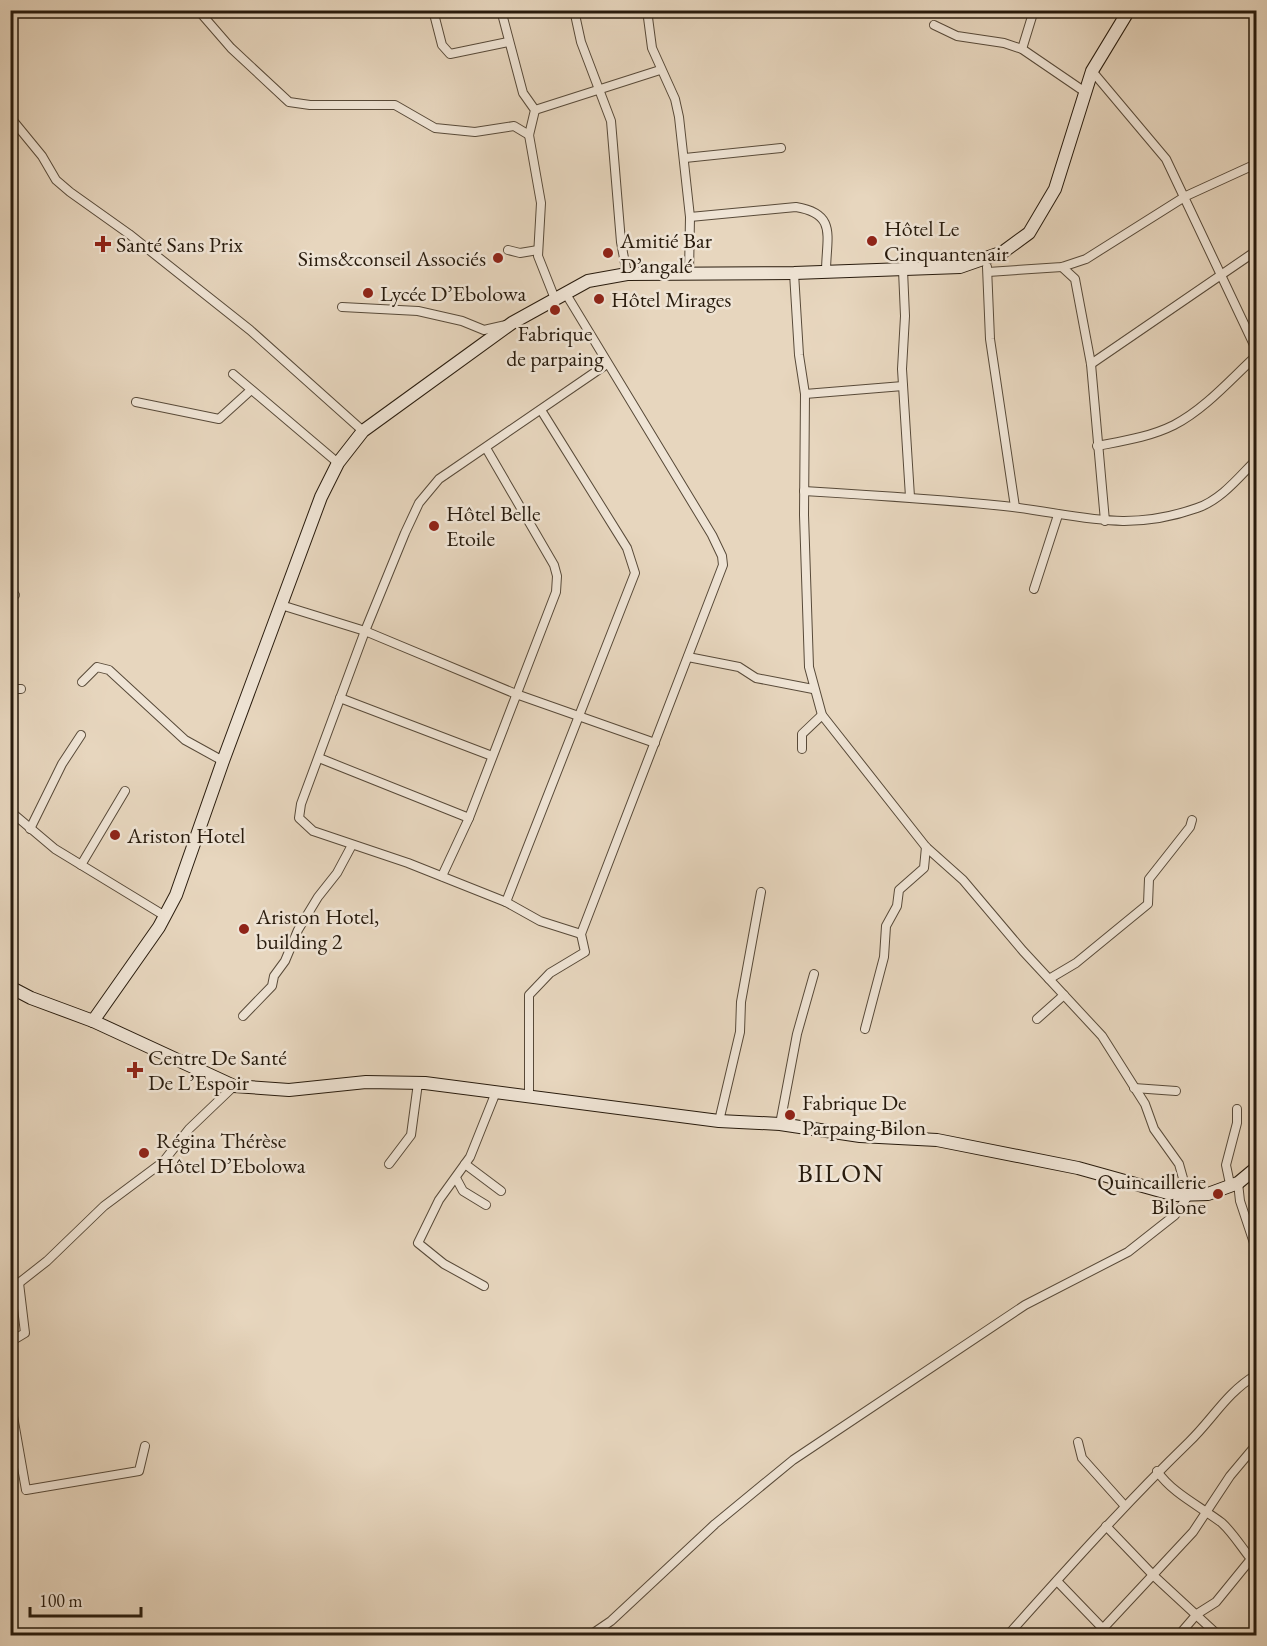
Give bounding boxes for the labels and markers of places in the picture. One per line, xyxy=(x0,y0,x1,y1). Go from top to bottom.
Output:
place label: Hôtel Le Cinquantenair xyxy=(884,214,1009,268)
place label: Amitié Bar D’angalé xyxy=(619,226,713,280)
place label: Santé Sans Prix xyxy=(116,230,244,259)
marker: Hôtel Le Cinquantenair xyxy=(865,234,879,248)
marker: Santé Sans Prix xyxy=(94,235,112,253)
place label: Sims&conseil Associés xyxy=(298,244,486,273)
marker: Amitié Bar D’angalé xyxy=(601,246,615,260)
marker: Sims&conseil Associés xyxy=(491,251,505,265)
place label: Lycée D’Ebolowa xyxy=(380,279,526,308)
place label: Hôtel Mirages xyxy=(611,285,731,314)
marker: Lycée D’Ebolowa xyxy=(361,286,375,300)
marker: Hôtel Mirages xyxy=(592,292,606,306)
marker: Fabrique de parpaing xyxy=(548,303,562,317)
place label: Fabrique de parpaing xyxy=(506,319,604,373)
place label: Hôtel Belle Etoile xyxy=(446,499,541,553)
marker: Hôtel Belle Etoile xyxy=(427,519,441,533)
place label: Ariston Hotel xyxy=(126,821,245,850)
marker: Ariston Hotel xyxy=(108,828,122,842)
place label: Ariston Hotel, building 2 xyxy=(255,902,379,956)
marker: Ariston Hotel, building 2 xyxy=(237,922,251,936)
place label: Centre De Santé De L’Espoir xyxy=(148,1043,287,1097)
marker: Centre De Santé De L’Espoir xyxy=(126,1061,144,1079)
place label: Fabrique De Parpaing Bilon xyxy=(802,1088,926,1142)
marker: Fabrique De Parpaing Bilon xyxy=(783,1108,797,1122)
place label: Régina Thérèse Hôtel D’Ebolowa xyxy=(156,1126,306,1180)
marker: Régina Thérèse Hôtel D’Ebolowa xyxy=(137,1146,151,1160)
place label: Quincaillerie Bilone xyxy=(1097,1167,1206,1221)
marker: Quincaillerie Bilone xyxy=(1211,1187,1225,1201)

